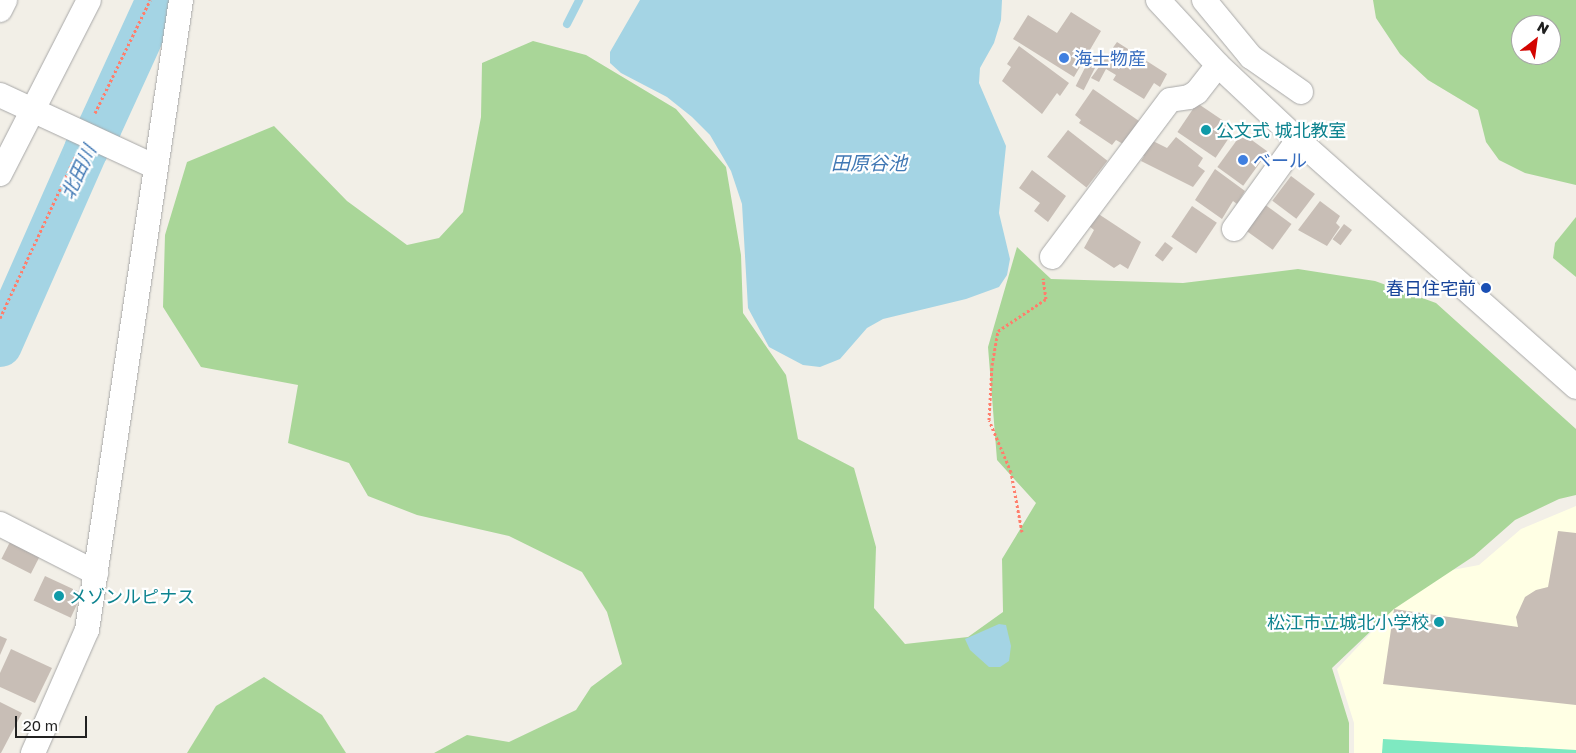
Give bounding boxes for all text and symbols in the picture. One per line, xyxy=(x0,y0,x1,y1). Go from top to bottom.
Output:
north arrow xyxy=(1511,15,1561,65)
text: N xyxy=(1534,17,1552,37)
place label: 海士物産 xyxy=(1074,47,1146,69)
marker: 海士物産 xyxy=(1058,52,1070,64)
place label: 公文式 城北教室 xyxy=(1216,119,1346,141)
marker: 公文式 城北教室 xyxy=(1200,124,1212,136)
water label: 北田川 xyxy=(56,141,100,203)
place label: ベール xyxy=(1253,149,1307,171)
water label: 田原谷池 xyxy=(831,152,907,174)
marker: ベール xyxy=(1237,154,1249,166)
place label: 春日住宅前 xyxy=(1386,277,1476,299)
marker: 春日住宅前 xyxy=(1480,282,1492,294)
place label: メゾンルピナス xyxy=(69,585,195,607)
marker: メゾンルピナス xyxy=(53,590,65,602)
place label: 松江市立城北小学校 xyxy=(1267,611,1429,633)
marker: 松江市立城北小学校 xyxy=(1433,616,1445,628)
scale bar xyxy=(18,706,90,738)
text: 20 m xyxy=(23,716,58,734)

